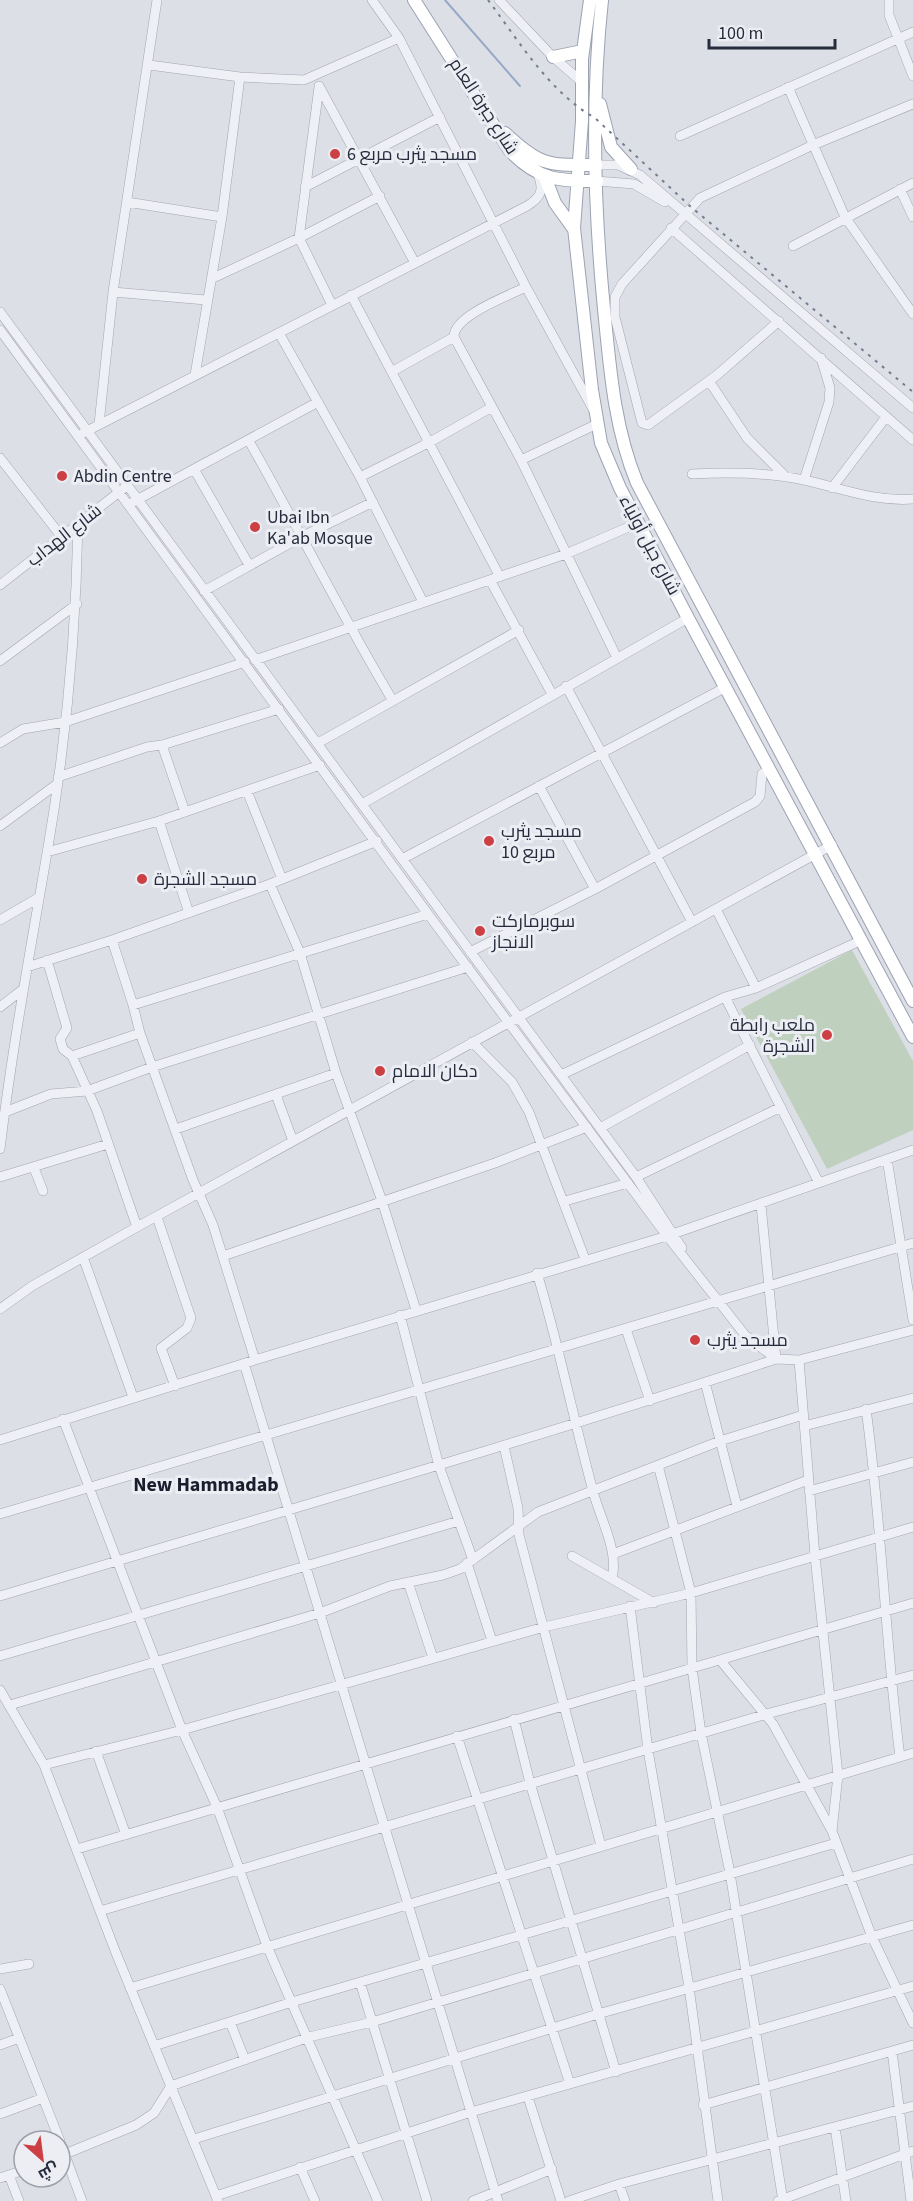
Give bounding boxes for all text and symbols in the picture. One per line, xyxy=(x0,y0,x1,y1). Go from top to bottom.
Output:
scale bar xyxy=(709,12,835,50)
text: 100 m xyxy=(718,21,763,46)
street label: شارع جبرة العام xyxy=(443,53,524,160)
place label: مسجد يثرب مربع 6 xyxy=(347,142,477,167)
marker: مسجد يثرب مربع 6 xyxy=(328,147,342,161)
place label: Abdin Centre xyxy=(74,464,172,489)
marker: Abdin Centre xyxy=(55,469,69,483)
street label: شارع جبل أولياء xyxy=(613,491,686,600)
street label: شارع الهداب xyxy=(22,498,107,573)
place label: Ubai Ibn Ka'ab Mosque xyxy=(267,505,373,551)
marker: Ubai Ibn Ka'ab Mosque xyxy=(248,520,262,534)
place label: مسجد يثرب مربع 10 xyxy=(501,819,582,865)
marker: مسجد يثرب مربع 10 xyxy=(482,834,496,848)
place label: مسجد الشجرة xyxy=(154,867,257,892)
marker: مسجد الشجرة xyxy=(135,872,149,886)
place label: سوبرماركت الانجاز xyxy=(491,909,575,955)
marker: سوبرماركت الانجاز xyxy=(473,924,487,938)
place label: ملعب رابطة الشجرة xyxy=(730,1013,815,1059)
marker: ملعب رابطة الشجرة xyxy=(820,1028,834,1042)
place label: دكان الامام xyxy=(392,1059,477,1084)
marker: دكان الامام xyxy=(373,1064,387,1078)
place label: مسجد يثرب xyxy=(707,1328,788,1353)
marker: مسجد يثرب xyxy=(688,1333,702,1347)
district label: New Hammadab xyxy=(133,1471,279,1499)
north arrow xyxy=(12,2129,72,2189)
text: ش xyxy=(34,2157,63,2186)

